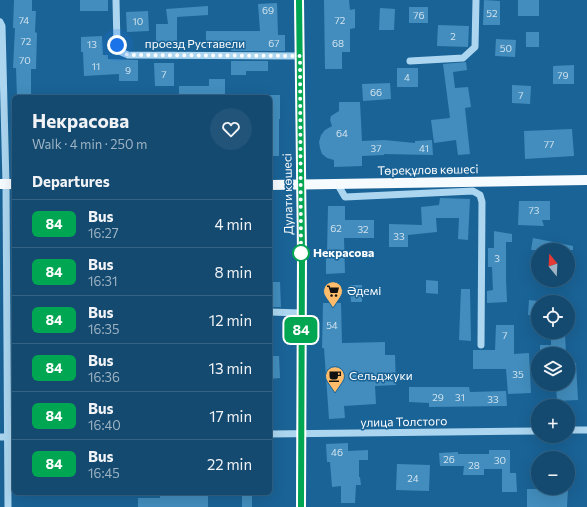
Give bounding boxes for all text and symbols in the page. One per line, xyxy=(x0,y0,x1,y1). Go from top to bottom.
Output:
house number: 69 xyxy=(262,4,274,16)
house number: 52 xyxy=(486,7,498,19)
house number: 76 xyxy=(413,9,425,21)
house number: 74 xyxy=(19,14,29,26)
house number: 72 xyxy=(335,14,346,26)
house number: 10 xyxy=(133,15,143,27)
house number: 2 xyxy=(450,30,456,42)
house number: 72 xyxy=(21,35,32,47)
your location xyxy=(107,35,127,55)
street label: проезд Руставели xyxy=(145,36,245,50)
house number: 67 xyxy=(268,37,280,49)
house number: 68 xyxy=(332,37,344,49)
house number: 13 xyxy=(87,38,97,50)
house number: 50 xyxy=(500,42,512,54)
house number: 70 xyxy=(19,54,31,66)
house number: 11 xyxy=(92,60,100,72)
house number: 9 xyxy=(125,64,131,76)
house number: 7 xyxy=(161,68,167,80)
house number: 79 xyxy=(557,69,569,81)
house number: 4 xyxy=(404,71,410,83)
house number: 66 xyxy=(370,86,382,98)
house number: 7 xyxy=(518,89,524,101)
button: heart xyxy=(210,108,252,150)
text: Некрасова xyxy=(32,109,129,132)
house number: 64 xyxy=(336,127,348,139)
text: Walk · 4 min · 250 m xyxy=(32,136,147,152)
house number: 77 xyxy=(544,138,554,150)
house number: 37 xyxy=(371,142,381,154)
house number: 41 xyxy=(419,142,429,154)
street label: Дулати көшесі xyxy=(279,153,295,235)
street label: Төреқұлов көшесі xyxy=(377,161,479,177)
text: Departures xyxy=(32,172,110,190)
house number: 73 xyxy=(529,204,540,216)
text: Bus xyxy=(88,207,113,225)
text: 84 xyxy=(45,215,63,232)
text: 4 min xyxy=(215,215,252,233)
house number: 62 xyxy=(330,222,342,234)
house number: 32 xyxy=(357,223,369,235)
text: 16:27 xyxy=(88,225,119,241)
house number: 33 xyxy=(393,230,405,242)
north arrow xyxy=(531,243,575,287)
map controls xyxy=(531,243,575,495)
marker: Некрасова xyxy=(292,244,310,262)
place label: Некрасова xyxy=(313,245,374,259)
house number: 3 xyxy=(494,252,500,264)
text: Bus xyxy=(88,255,113,273)
text: 84 xyxy=(45,263,63,280)
text: 8 min xyxy=(214,263,252,281)
text: 16:31 xyxy=(88,273,118,289)
supermarket icon: Әдемі xyxy=(322,280,344,308)
place label: Әдемі xyxy=(347,283,381,297)
button: locate xyxy=(531,295,575,339)
text: Bus xyxy=(88,303,113,321)
text: 84 xyxy=(45,311,63,328)
text: 12 min xyxy=(209,311,252,329)
line badge: 84 xyxy=(283,317,319,343)
house number: 54 xyxy=(326,319,338,331)
text: 16:35 xyxy=(88,321,119,337)
text: 84 xyxy=(292,321,310,338)
house number: 7 xyxy=(502,329,508,341)
button: layers xyxy=(531,347,575,391)
text: Bus xyxy=(88,351,113,369)
text: 84 xyxy=(45,359,63,376)
text: 13 min xyxy=(209,359,252,377)
cafe icon: Сельджуки xyxy=(324,365,346,393)
place label: Сельджуки xyxy=(349,368,413,382)
house number: 35 xyxy=(512,368,524,380)
text: 16:36 xyxy=(88,369,120,385)
house number: 29 xyxy=(432,391,444,403)
house number: 31 xyxy=(455,391,465,403)
house number: 33 xyxy=(487,393,499,405)
text: Bus xyxy=(88,399,113,417)
button: + xyxy=(531,399,575,443)
text: 84 xyxy=(45,407,63,424)
text: 17 min xyxy=(209,407,252,425)
street label: улица Толстого xyxy=(360,413,448,429)
text: 16:40 xyxy=(88,417,121,433)
house number: 46 xyxy=(331,446,343,458)
text: Bus xyxy=(88,447,113,465)
button: − xyxy=(531,451,575,495)
house number: 26 xyxy=(443,453,455,465)
house number: 30 xyxy=(494,454,506,466)
text: 84 xyxy=(45,455,63,472)
text: 22 min xyxy=(207,455,252,473)
house number: 28 xyxy=(468,459,480,471)
text: 16:45 xyxy=(88,465,120,481)
house number: 24 xyxy=(407,472,419,484)

